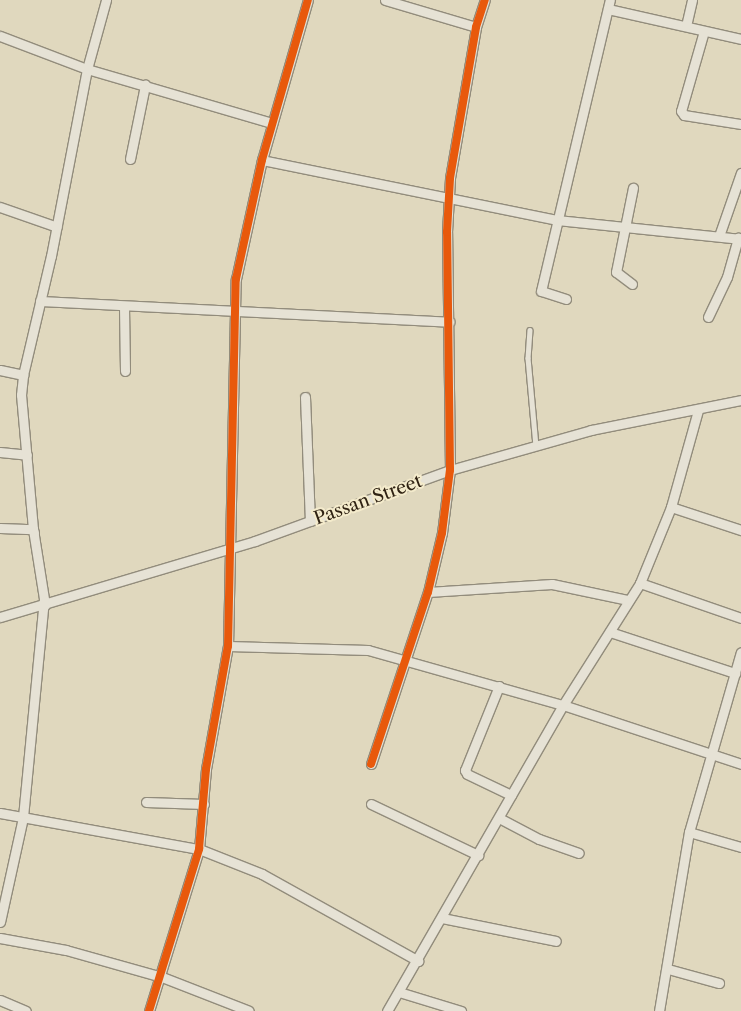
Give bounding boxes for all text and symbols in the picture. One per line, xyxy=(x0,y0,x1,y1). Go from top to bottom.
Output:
street label: Passan Street xyxy=(311,470,425,530)

